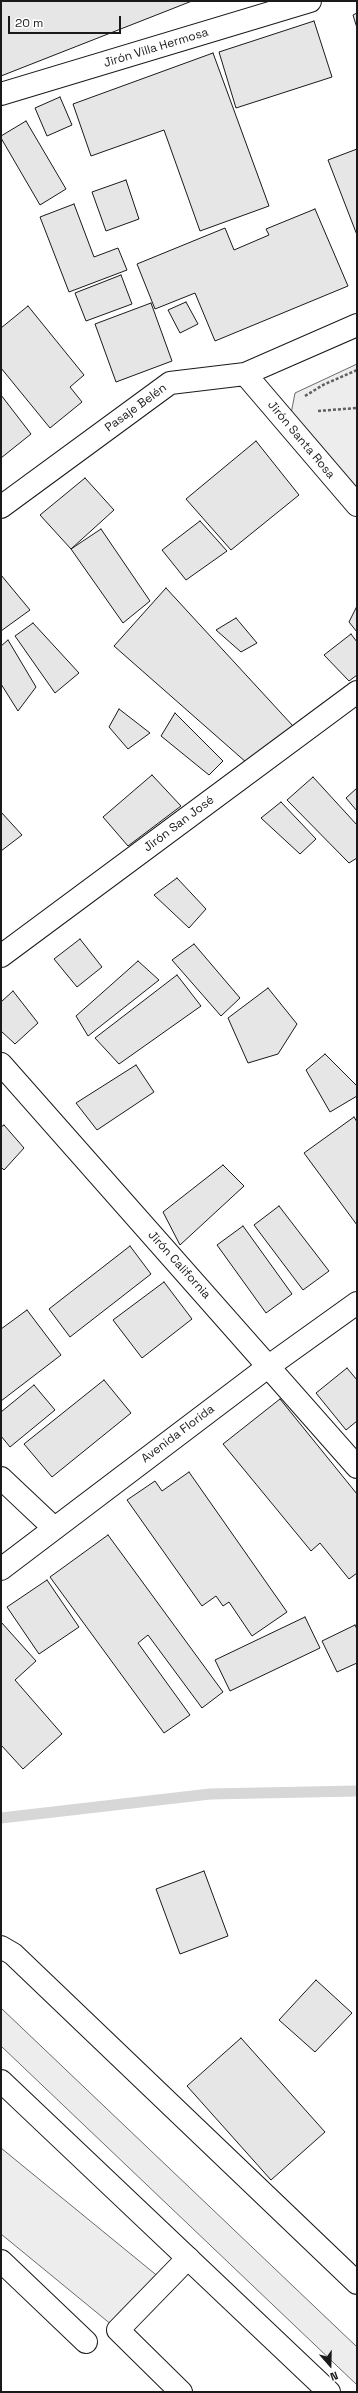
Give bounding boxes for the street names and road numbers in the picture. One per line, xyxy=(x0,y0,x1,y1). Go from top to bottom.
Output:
street label: Jirón Villa Hermosa xyxy=(102,25,210,71)
street label: Pasaje Belén xyxy=(102,381,170,435)
street label: Jirón Santa Rosa xyxy=(264,398,338,482)
street label: Jirón San José xyxy=(141,793,217,855)
street label: Jirón California xyxy=(145,1228,213,1302)
street label: Avenida Florida xyxy=(139,1402,217,1466)

